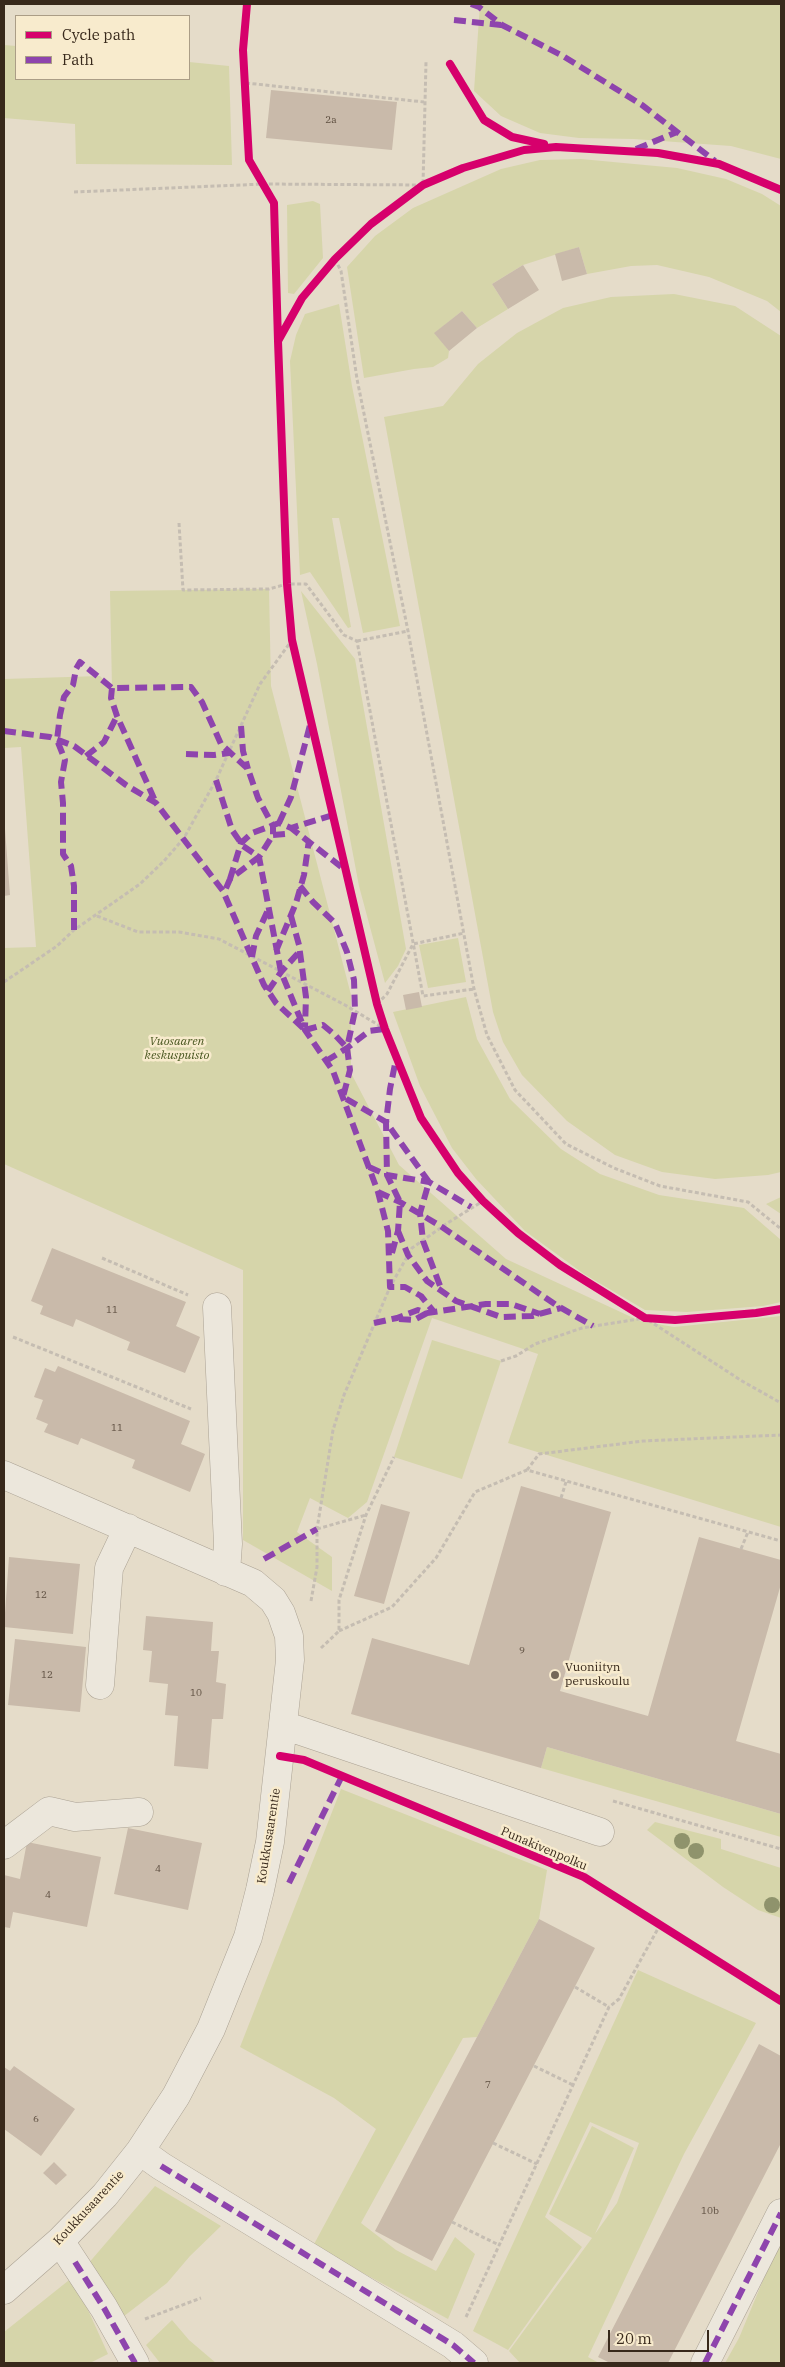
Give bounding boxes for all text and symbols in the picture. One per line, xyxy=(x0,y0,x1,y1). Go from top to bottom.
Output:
legend xyxy=(15,15,190,80)
text: Cycle path xyxy=(62,25,135,44)
text: Path xyxy=(62,50,94,69)
house number: 2a xyxy=(325,114,337,126)
park label: Vuosaaren keskuspuisto xyxy=(145,1035,209,1063)
house number: 11 xyxy=(106,1304,118,1316)
house number: 11 xyxy=(111,1422,123,1434)
house number: 12 xyxy=(35,1589,47,1601)
house number: 9 xyxy=(519,1645,525,1657)
place label: Vuoniityn peruskoulu xyxy=(565,1661,630,1689)
house number: 12 xyxy=(41,1669,53,1681)
marker: Vuoniityn peruskoulu xyxy=(549,1669,561,1681)
house number: 10 xyxy=(190,1687,202,1699)
street label: Koukkusaarentie xyxy=(254,1787,284,1885)
street label: Punakivenpolku xyxy=(499,1824,589,1874)
house number: 4 xyxy=(155,1863,161,1875)
house number: 4 xyxy=(45,1889,51,1901)
house number: 7 xyxy=(485,2079,491,2091)
house number: 6 xyxy=(33,2113,39,2125)
street label: Koukkusaarentie xyxy=(51,2168,127,2248)
house number: 10b xyxy=(701,2205,719,2217)
scale bar xyxy=(610,2320,711,2352)
text: 20 m xyxy=(616,2329,652,2348)

